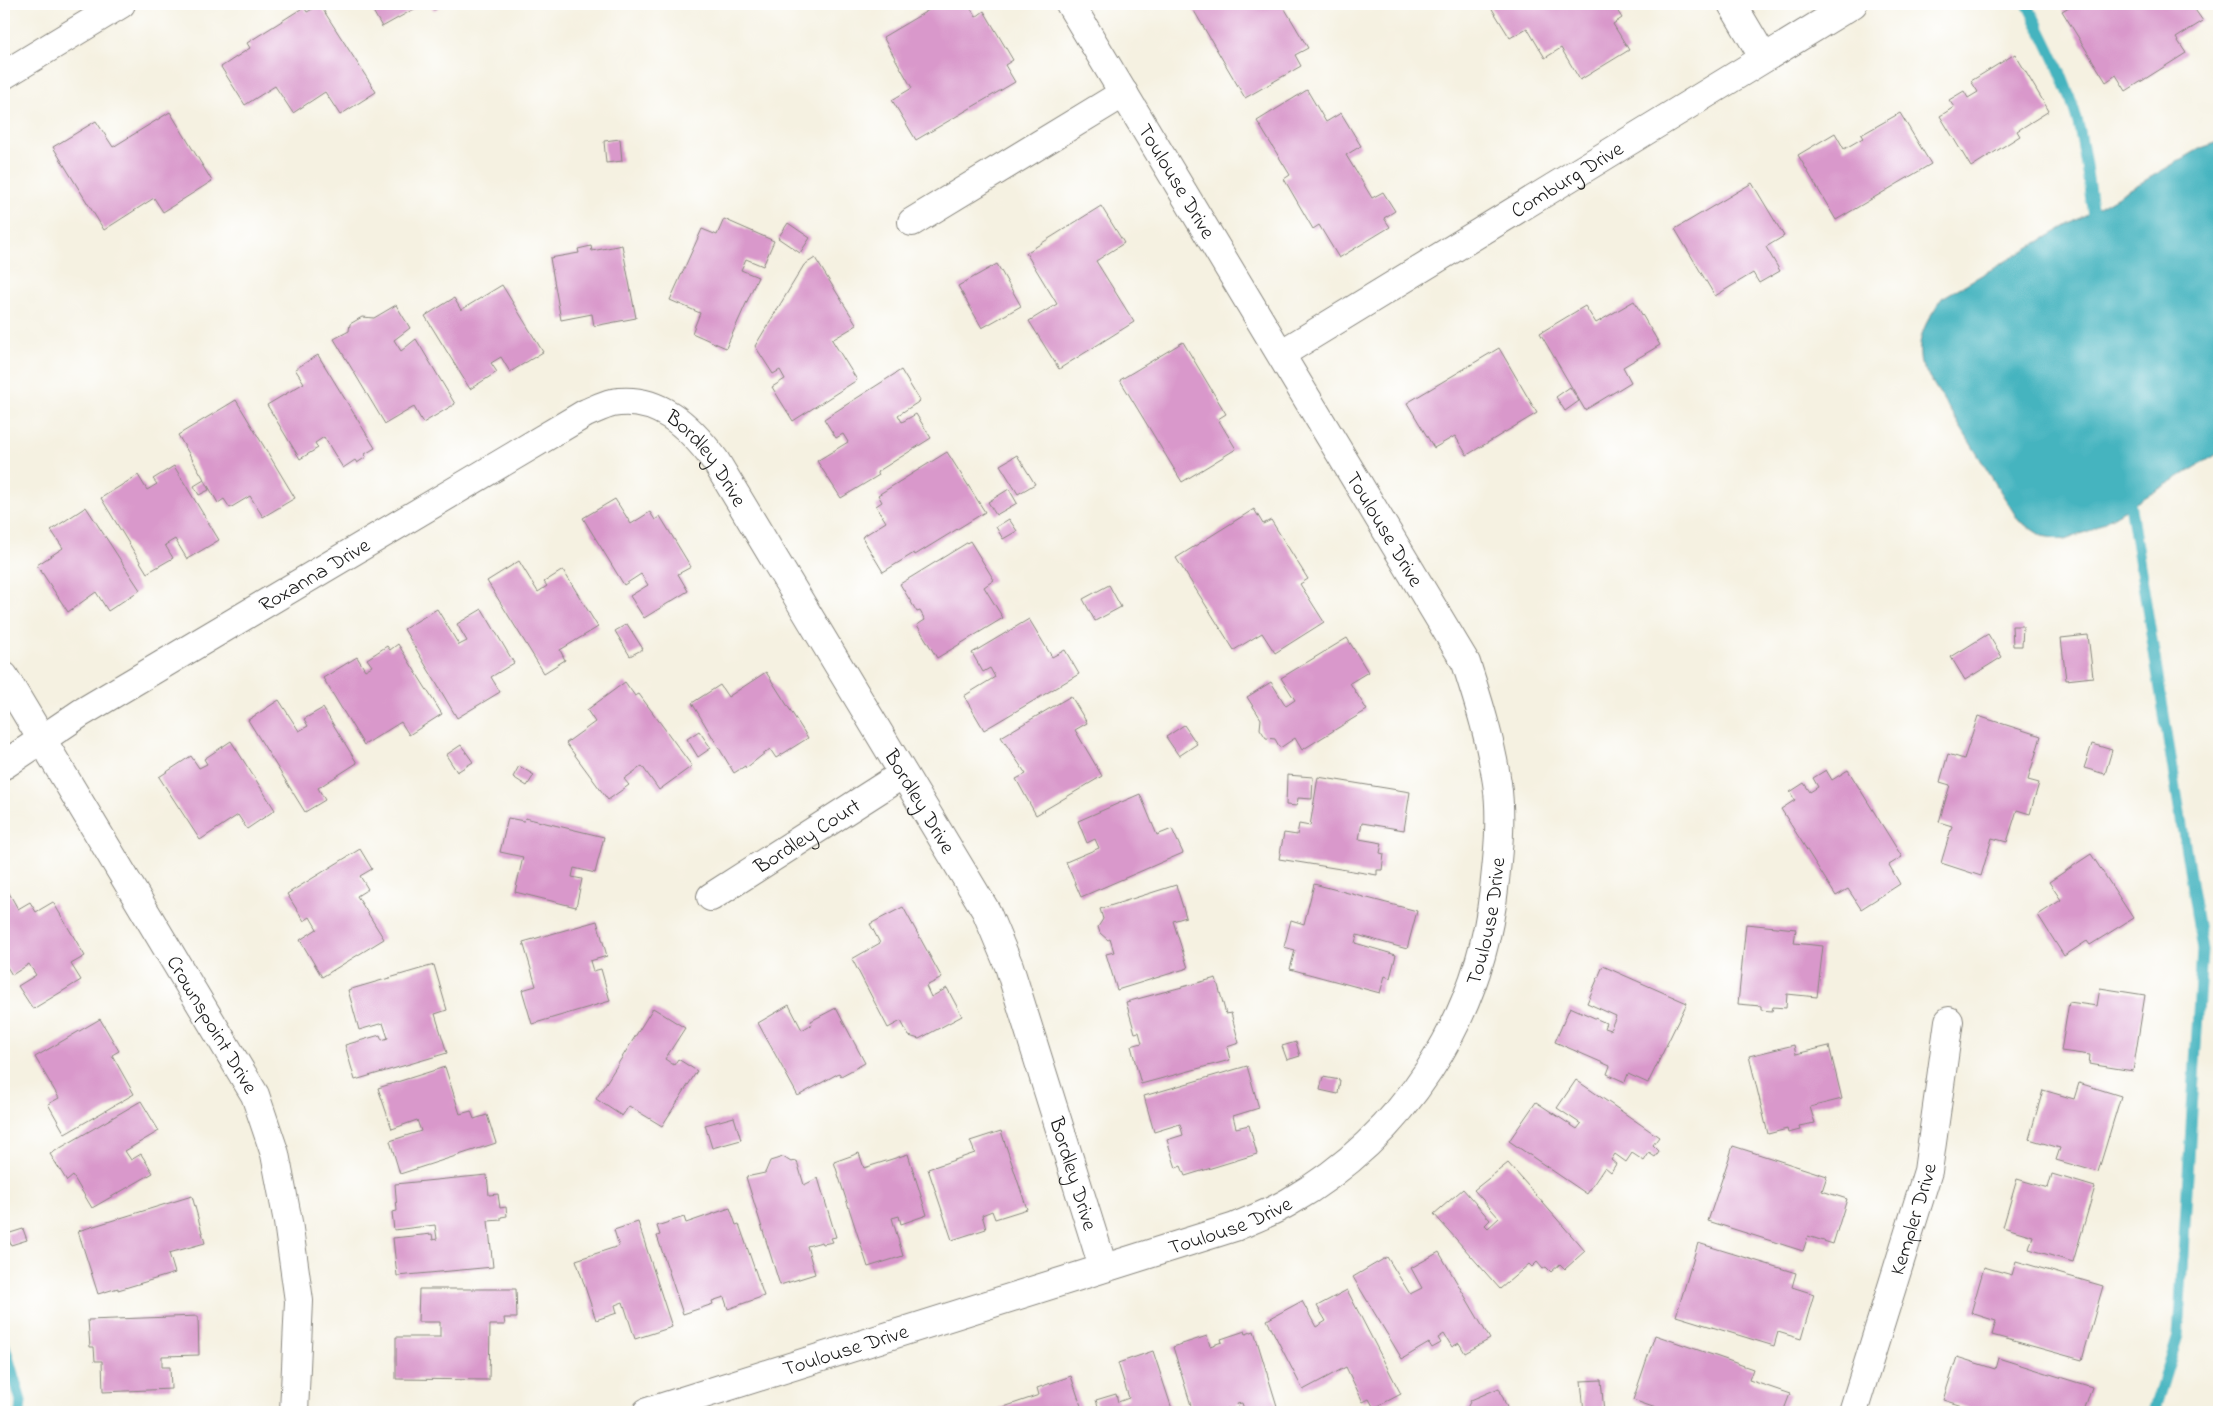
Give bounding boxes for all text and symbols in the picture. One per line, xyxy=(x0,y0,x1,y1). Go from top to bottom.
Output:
street label: Toulouse Drive xyxy=(1129,119,1222,246)
street label: Comburg Drive xyxy=(1506,135,1630,227)
street label: Bordley Drive xyxy=(658,403,753,514)
street label: Toulouse Drive xyxy=(1337,467,1430,594)
street label: Roxanna Drive xyxy=(254,531,377,621)
street label: Bordley Drive xyxy=(875,744,962,861)
street label: Bordley Court xyxy=(748,792,867,883)
street label: Toulouse Drive xyxy=(1460,856,1514,990)
street label: Crownspoint Drive xyxy=(158,950,264,1101)
street label: Bordley Drive xyxy=(1040,1113,1104,1235)
street label: Kempler Drive xyxy=(1883,1161,1946,1279)
street label: Toulouse Drive xyxy=(1165,1190,1299,1264)
street label: Toulouse Drive xyxy=(780,1318,913,1385)

